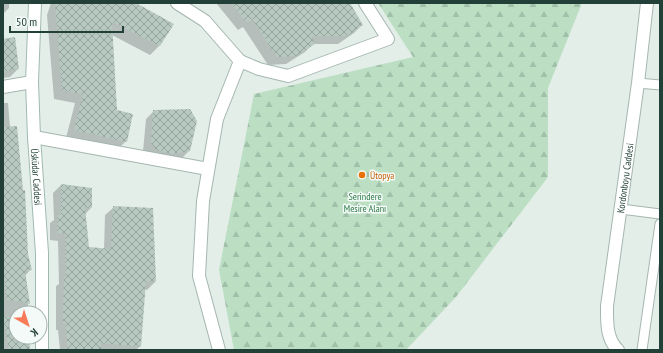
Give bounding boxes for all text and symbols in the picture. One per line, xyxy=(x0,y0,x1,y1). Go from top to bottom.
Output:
scale bar xyxy=(10,8,123,34)
text: 50 m xyxy=(16,14,37,29)
street label: Kordonboyu Caddesi xyxy=(614,142,636,214)
street label: Üsküdar Caddesi xyxy=(28,148,45,206)
place label: Ütopya xyxy=(370,169,394,182)
marker: Ütopya xyxy=(357,170,367,180)
park label: Serindere Mesire Alanı xyxy=(344,190,386,215)
north arrow xyxy=(8,305,48,345)
text: K xyxy=(27,326,41,340)

